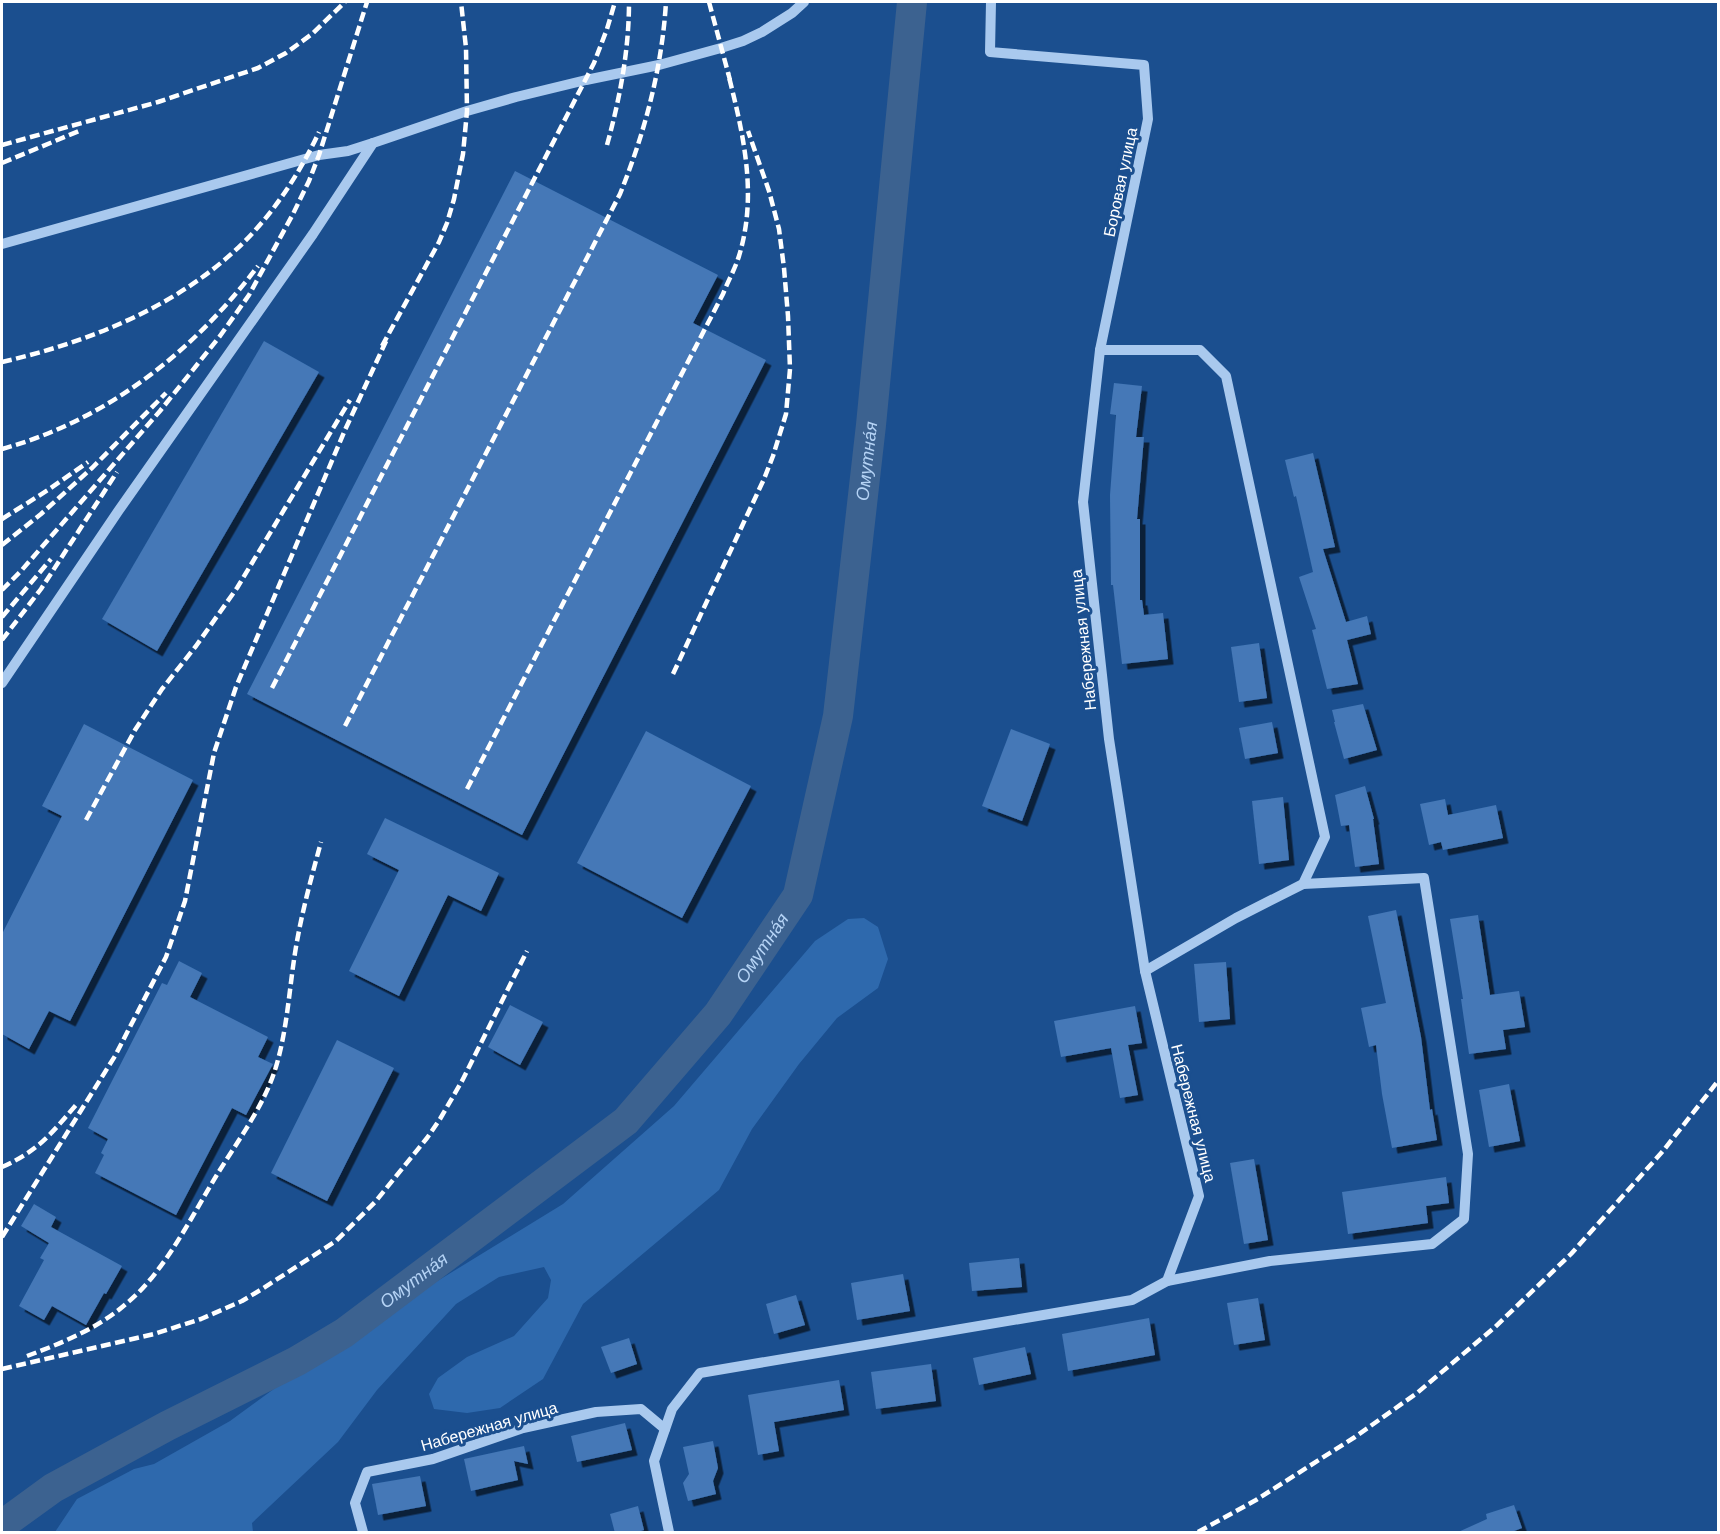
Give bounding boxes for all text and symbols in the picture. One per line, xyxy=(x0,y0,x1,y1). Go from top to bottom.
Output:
street label: Боровая улица xyxy=(1101,126,1140,238)
water label: Омутна́я xyxy=(852,420,881,502)
street label: Набережная улица xyxy=(1068,569,1099,711)
water label: Омутна́я xyxy=(732,909,793,987)
street label: Набережная улица xyxy=(1168,1042,1219,1184)
water label: Омутна́я xyxy=(376,1248,452,1313)
street label: Набережная улица xyxy=(419,1399,560,1454)

